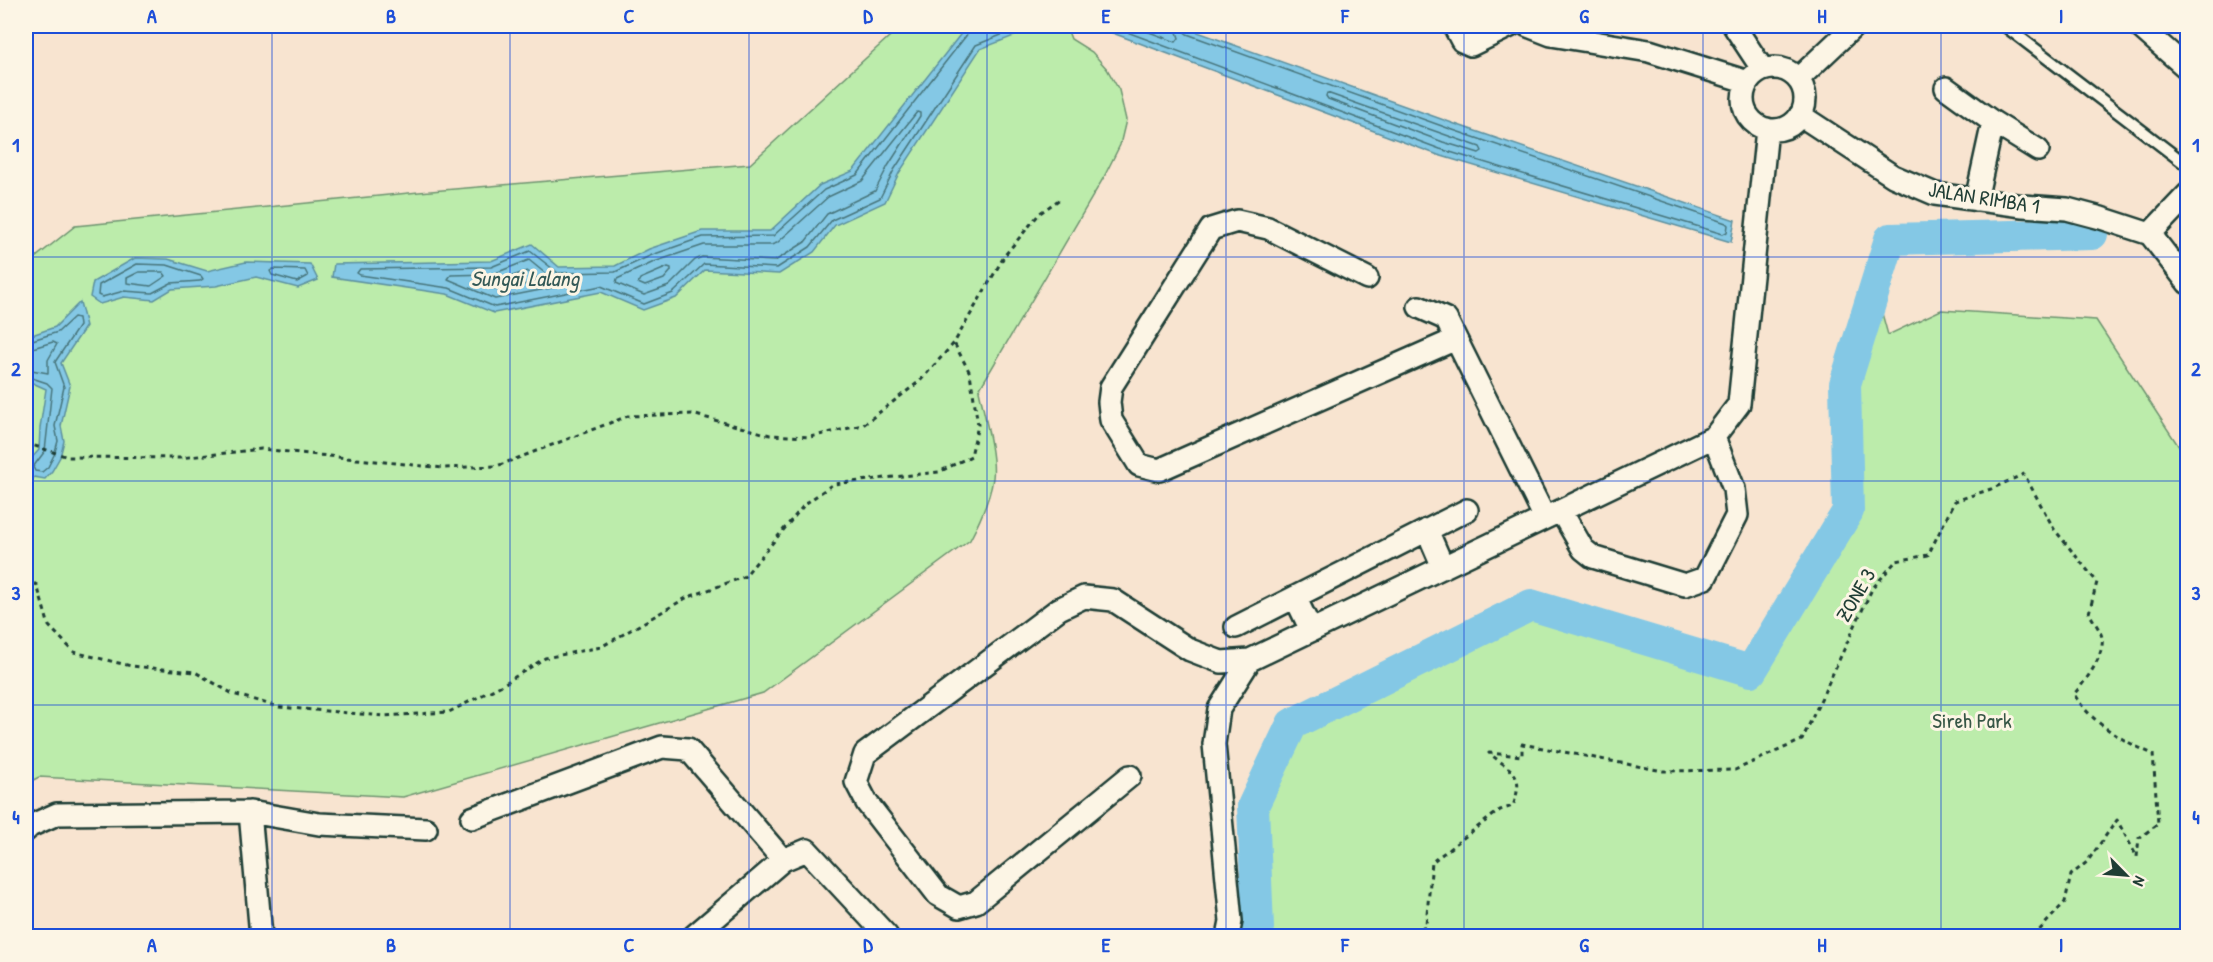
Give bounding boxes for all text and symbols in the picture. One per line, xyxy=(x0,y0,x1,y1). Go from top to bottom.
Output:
text: A xyxy=(147,2,157,29)
text: B xyxy=(386,2,396,29)
text: C xyxy=(624,2,635,29)
text: D xyxy=(863,2,873,29)
text: E xyxy=(1102,2,1111,29)
text: F xyxy=(1340,2,1350,29)
text: G xyxy=(1579,2,1589,29)
text: H xyxy=(1817,2,1827,29)
text: I xyxy=(2059,2,2063,29)
text: 1 xyxy=(12,131,20,158)
text: 1 xyxy=(2192,131,2200,158)
street label: JALAN RIMBA 1 xyxy=(1926,174,2042,221)
water label: Sungai Lalang xyxy=(471,263,580,293)
text: 2 xyxy=(11,355,21,382)
text: 2 xyxy=(2191,355,2201,382)
street label: ZONE 3 xyxy=(1829,563,1882,627)
text: 3 xyxy=(12,579,21,606)
text: 3 xyxy=(2192,579,2201,606)
park label: Sireh Park xyxy=(1932,706,2012,735)
text: 4 xyxy=(12,803,20,830)
text: 4 xyxy=(2192,803,2200,830)
north arrow xyxy=(2096,845,2156,905)
text: N xyxy=(2128,873,2151,890)
text: A xyxy=(147,931,157,958)
text: B xyxy=(386,931,396,958)
text: C xyxy=(624,931,635,958)
text: D xyxy=(863,931,873,958)
text: E xyxy=(1102,931,1111,958)
text: F xyxy=(1340,931,1350,958)
text: G xyxy=(1579,931,1589,958)
text: H xyxy=(1817,931,1827,958)
text: I xyxy=(2059,931,2063,958)

